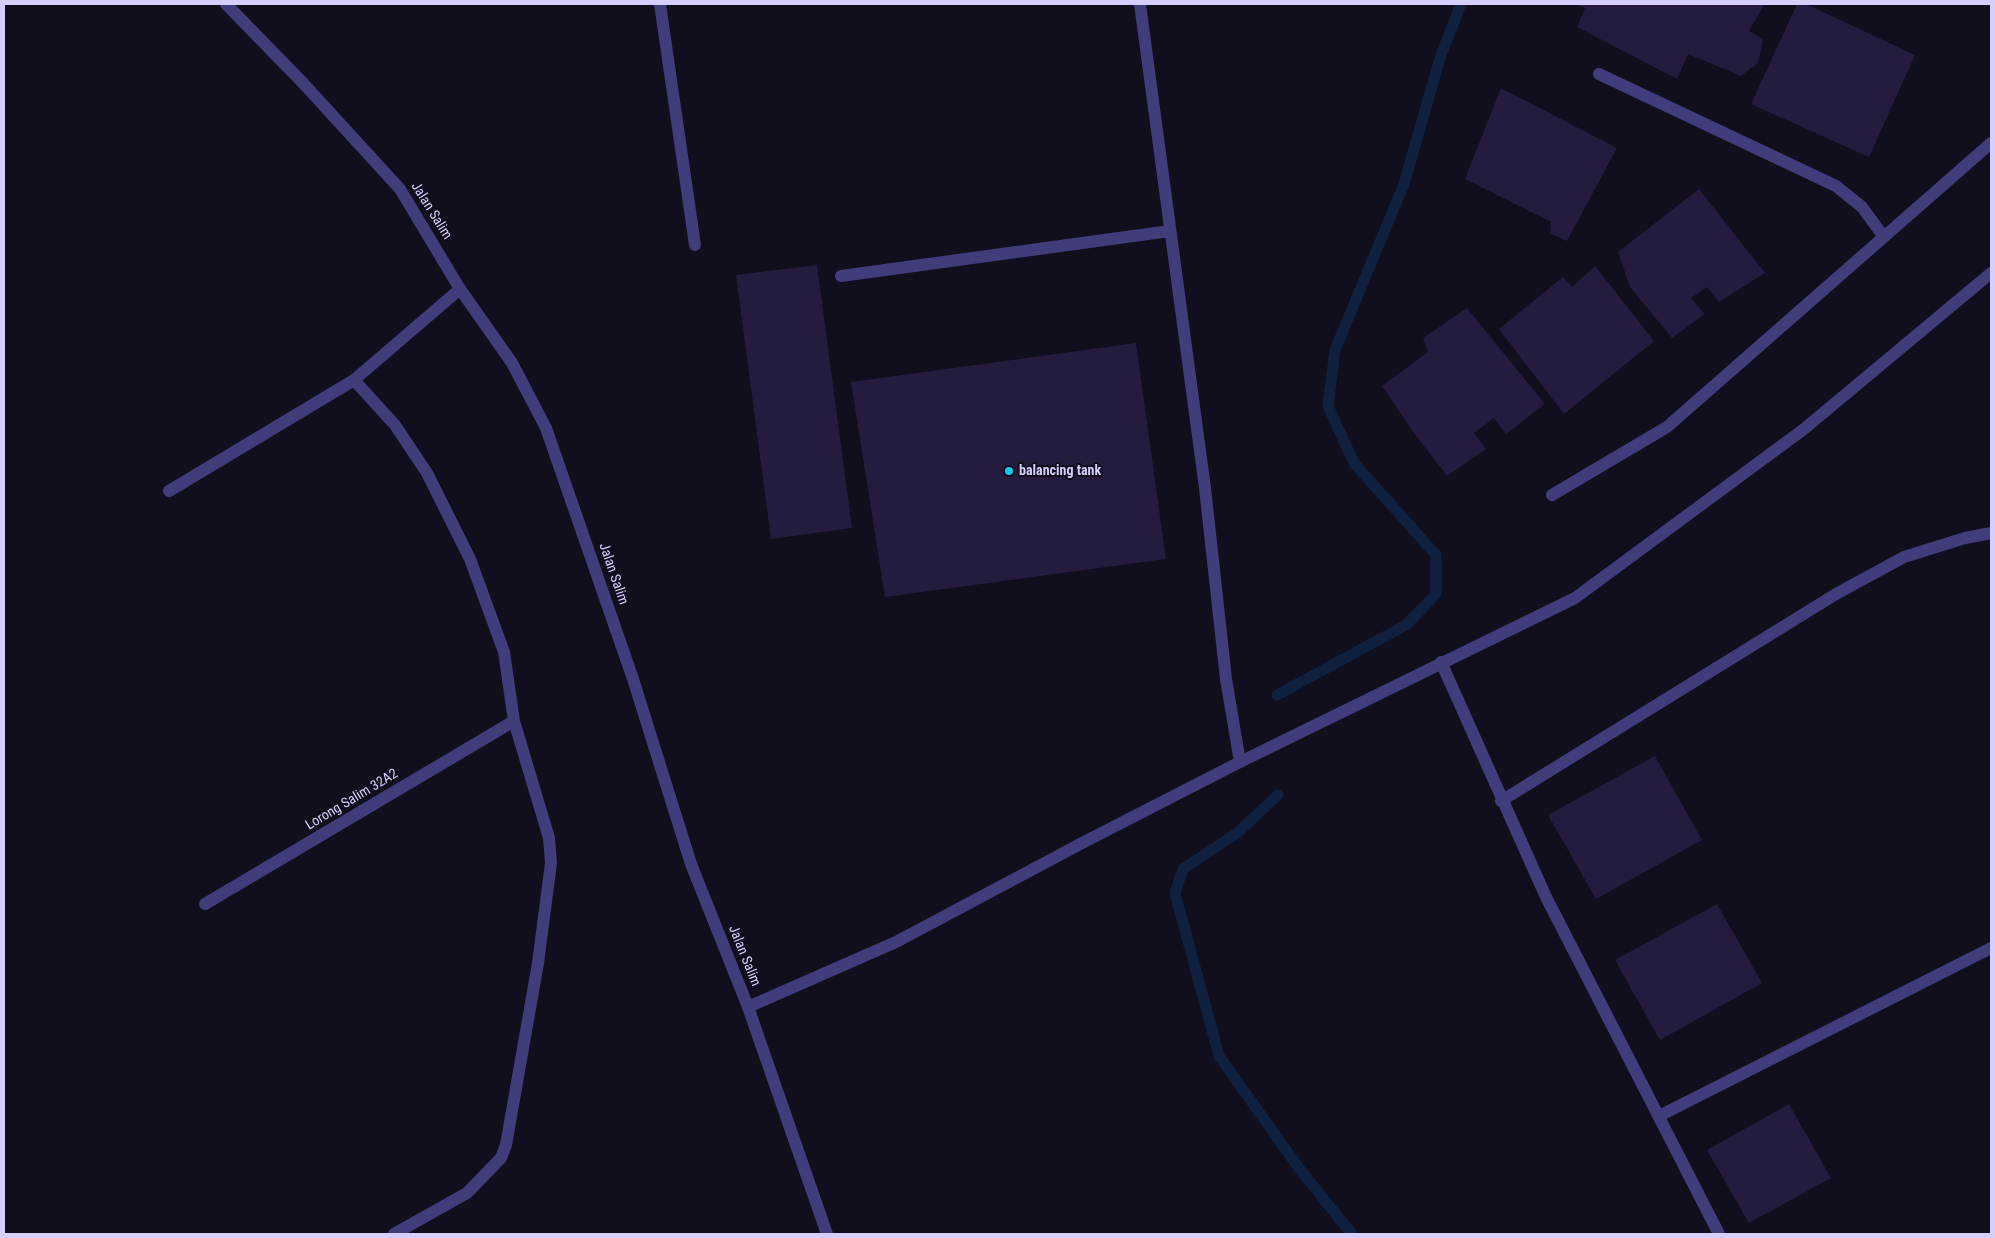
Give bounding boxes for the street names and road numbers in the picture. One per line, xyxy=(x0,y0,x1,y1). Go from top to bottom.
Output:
street label: Jalan Salim xyxy=(407,179,455,243)
street label: Jalan Salim xyxy=(595,541,631,607)
street label: Lorong Salim 32A2 xyxy=(303,766,401,834)
street label: Jalan Salim xyxy=(724,923,764,989)

